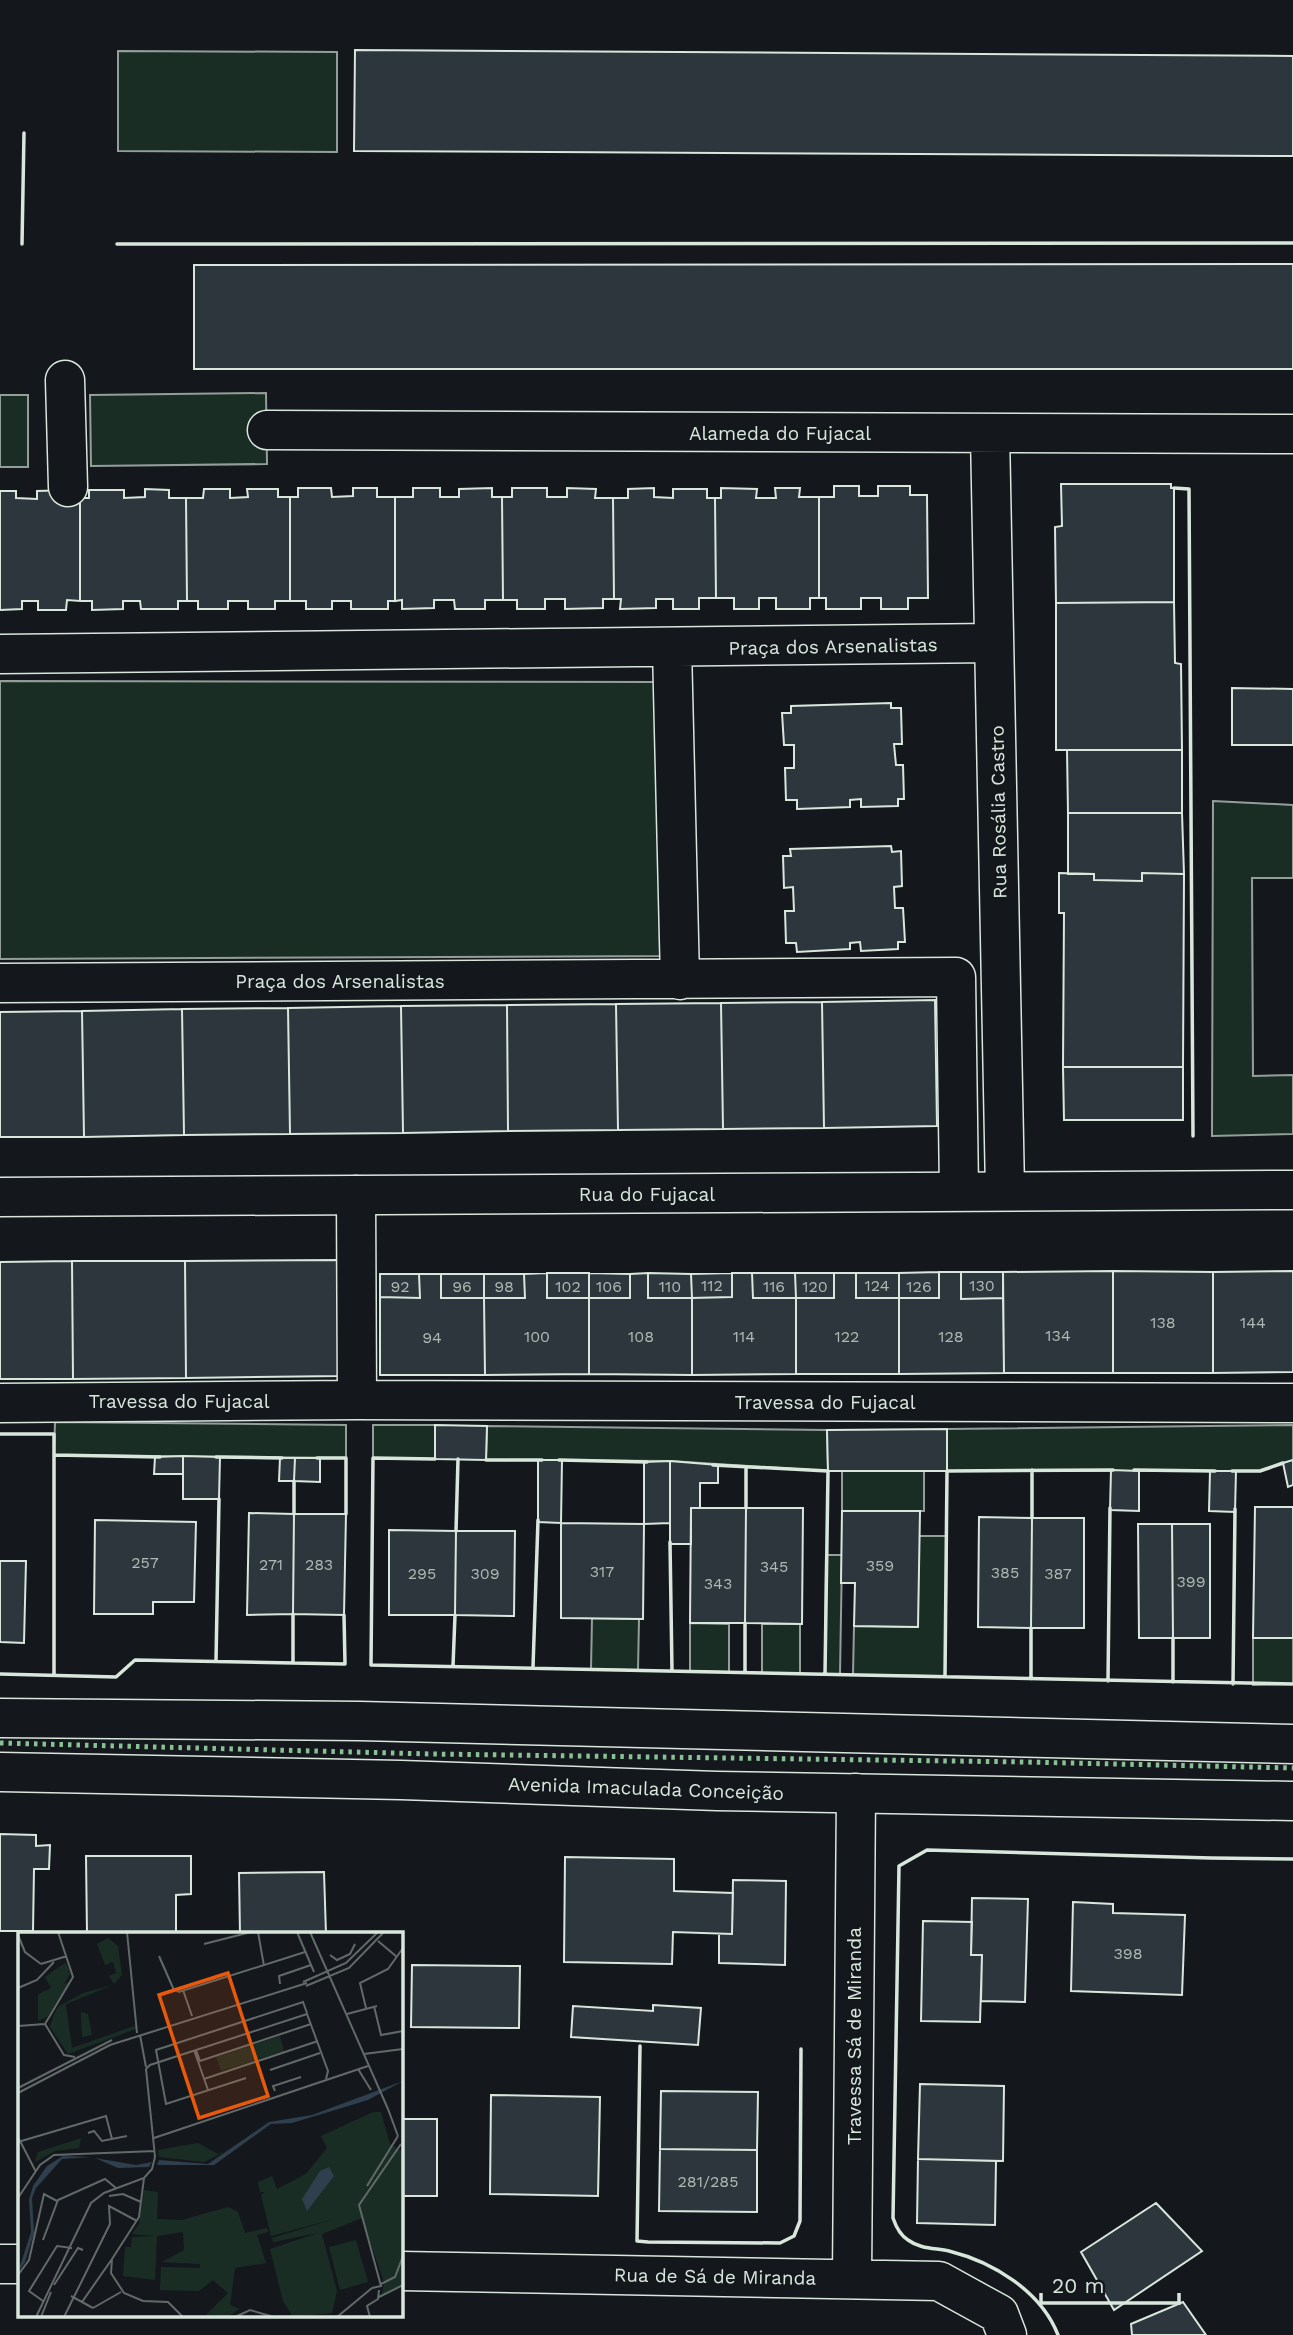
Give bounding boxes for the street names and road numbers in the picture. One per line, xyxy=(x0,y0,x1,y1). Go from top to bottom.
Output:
street label: Alameda do Fujacal xyxy=(689,422,871,445)
street label: Praça dos Arsenalistas xyxy=(728,633,938,660)
street label: Rua Rosália Castro xyxy=(985,725,1012,899)
street label: Praça dos Arsenalistas xyxy=(235,970,445,993)
street label: Rua do Fujacal xyxy=(579,1183,715,1206)
street label: Travessa do Fujacal xyxy=(88,1390,270,1413)
street label: Travessa do Fujacal xyxy=(734,1391,916,1414)
street label: Avenida Imaculada Conceição xyxy=(508,1772,784,1805)
street label: Travessa Sá de Miranda xyxy=(843,1927,866,2145)
street label: Rua de Sá de Miranda xyxy=(614,2263,817,2290)

